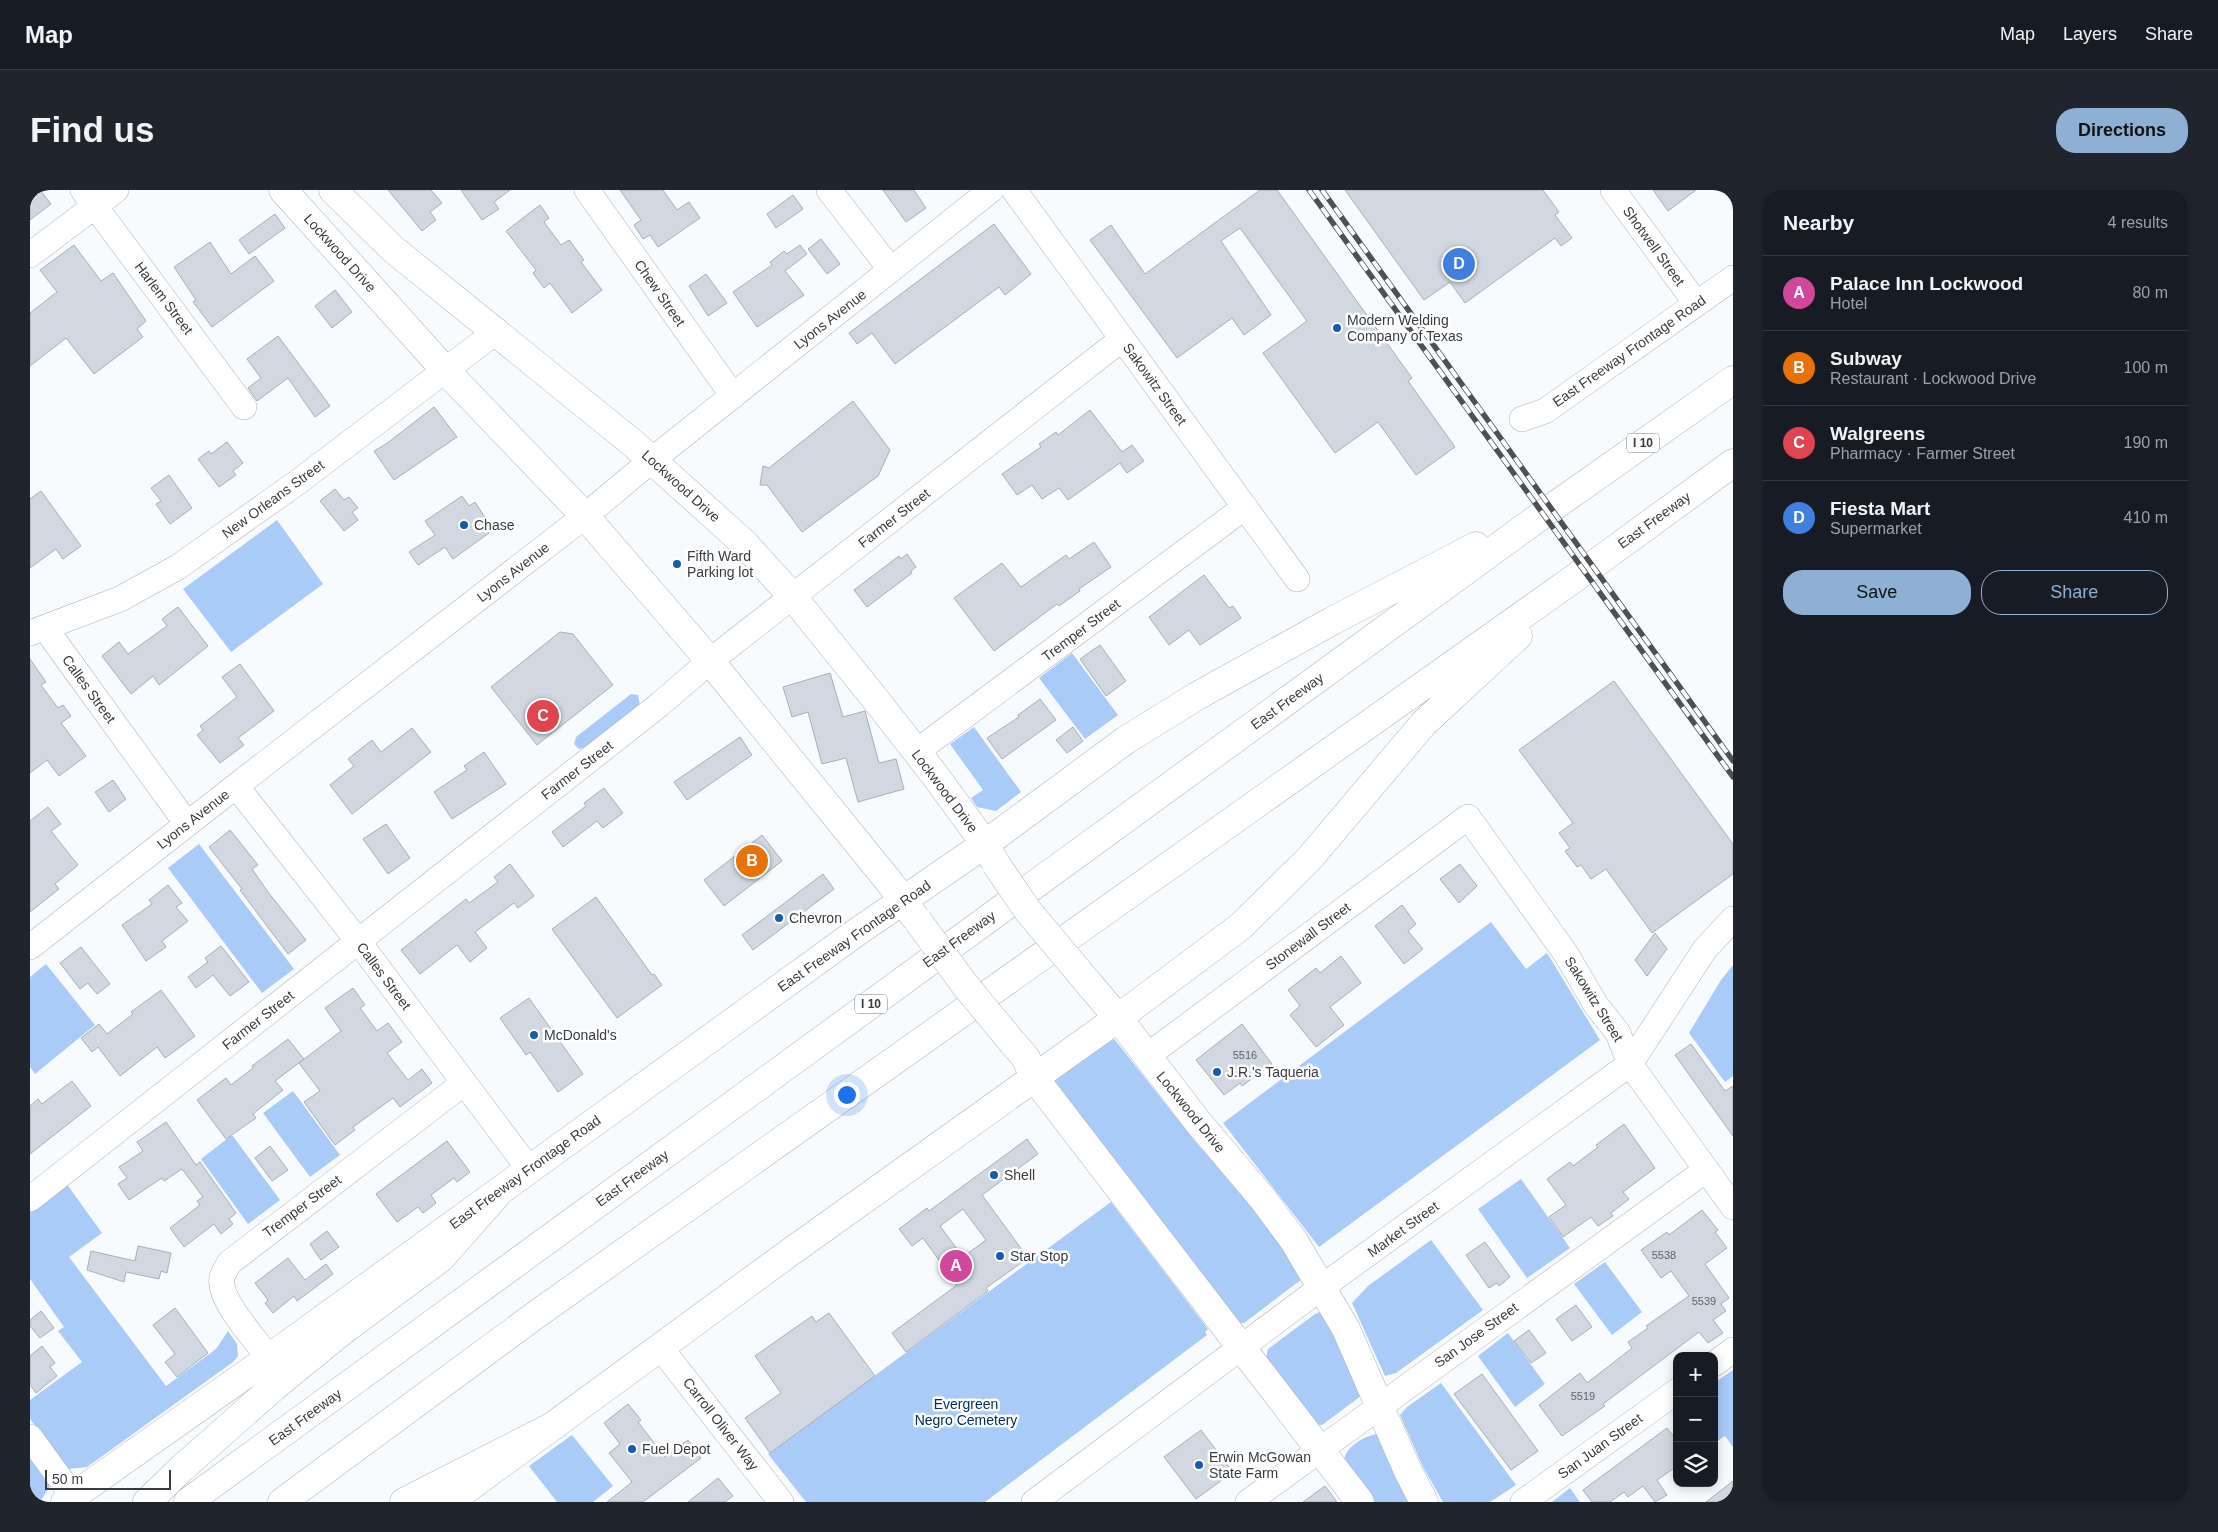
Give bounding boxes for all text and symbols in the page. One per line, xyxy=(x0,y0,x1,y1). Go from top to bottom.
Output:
text: Map xyxy=(25,21,73,48)
text: Map xyxy=(2000,24,2035,44)
text: Layers xyxy=(2063,24,2117,44)
text: Share xyxy=(2145,24,2193,44)
button: Directions xyxy=(2056,108,2188,153)
text: Find us xyxy=(30,110,154,149)
street label: Shotwell Street xyxy=(1620,203,1688,289)
street label: Lockwood Drive xyxy=(301,211,379,296)
text: Nearby xyxy=(1783,211,1854,234)
text: 4 results xyxy=(2108,214,2168,231)
pin: D xyxy=(1443,245,1475,283)
street label: Chew Street xyxy=(631,257,689,329)
street label: Harlem Street xyxy=(132,259,196,337)
text: Palace Inn Lockwood xyxy=(1830,273,2023,294)
text: A xyxy=(1793,284,1805,301)
text: 80 m xyxy=(2132,284,2168,301)
street label: Lyons Avenue xyxy=(791,286,869,352)
street label: East Freeway Frontage Road xyxy=(1550,292,1708,410)
text: Hotel xyxy=(1830,295,1867,312)
place label: Modern Welding Company of Texas xyxy=(1347,312,1463,344)
marker: Modern Welding Company of Texas xyxy=(1331,322,1343,334)
street label: Sakowitz Street xyxy=(1120,340,1190,428)
text: Subway xyxy=(1830,348,1902,369)
text: B xyxy=(1793,359,1805,376)
text: 100 m xyxy=(2124,359,2168,376)
text: Restaurant · Lockwood Drive xyxy=(1830,370,2036,387)
text: Walgreens xyxy=(1830,423,1925,444)
road number: I 10 xyxy=(1627,434,1659,452)
text: C xyxy=(1793,434,1805,451)
text: 190 m xyxy=(2124,434,2168,451)
text: Pharmacy · Farmer Street xyxy=(1830,445,2015,462)
street label: Lockwood Drive xyxy=(639,447,724,525)
street label: New Orleans Street xyxy=(219,457,327,541)
street label: Farmer Street xyxy=(855,485,933,551)
street label: East Freeway xyxy=(1615,488,1693,552)
text: Fiesta Mart xyxy=(1830,498,1930,519)
text: D xyxy=(1793,509,1805,526)
text: 410 m xyxy=(2124,509,2168,526)
place label: Chase xyxy=(474,517,515,533)
marker: Chase xyxy=(458,519,470,531)
text: Supermarket xyxy=(1830,520,1922,537)
street label: Lyons Avenue xyxy=(474,539,552,605)
place label: Fifth Ward Parking lot xyxy=(687,548,753,580)
marker: Fifth Ward Parking lot xyxy=(671,558,683,570)
button: Save xyxy=(1783,570,1971,615)
button: Share xyxy=(1981,570,2168,615)
street label: Tremper Street xyxy=(1039,595,1123,665)
street label: Calles Street xyxy=(59,652,119,726)
street label: East Freeway xyxy=(1248,669,1326,733)
pin: C xyxy=(527,697,559,735)
street label: Farmer Street xyxy=(538,737,616,803)
street label: Lockwood Drive xyxy=(909,746,981,836)
street label: Lyons Avenue xyxy=(154,786,232,852)
pin: B xyxy=(736,842,768,880)
street label: East Freeway Frontage Road xyxy=(775,877,933,995)
street label: Stonewall Street xyxy=(1262,899,1354,973)
street label: East Freeway xyxy=(920,907,998,971)
place label: Chevron xyxy=(789,910,842,926)
marker: Chevron xyxy=(773,912,785,924)
street label: Calles Street xyxy=(353,939,415,1013)
street label: Sakowitz Street xyxy=(1561,954,1627,1045)
street label: Farmer Street xyxy=(219,987,297,1053)
road number: I 10 xyxy=(855,994,887,1014)
place label: McDonald's xyxy=(544,1027,617,1043)
marker: McDonald's xyxy=(528,1029,540,1041)
house number: 5516 xyxy=(1233,1049,1257,1061)
place label: J.R.'s Taqueria xyxy=(1227,1064,1319,1080)
marker: J.R.'s Taqueria xyxy=(1211,1066,1223,1078)
street label: Lockwood Drive xyxy=(1153,1068,1229,1156)
your location xyxy=(834,1082,860,1108)
street label: East Freeway Frontage Road xyxy=(446,1112,604,1232)
street label: East Freeway xyxy=(593,1146,671,1210)
place label: Shell xyxy=(1004,1167,1035,1183)
marker: Shell xyxy=(988,1169,1000,1181)
street label: Tremper Street xyxy=(260,1171,344,1241)
street label: Market Street xyxy=(1364,1198,1442,1260)
pin: A xyxy=(940,1247,972,1285)
place label: Star Stop xyxy=(1010,1248,1069,1264)
house number: 5538 xyxy=(1652,1249,1676,1261)
marker: Star Stop xyxy=(994,1250,1006,1262)
house number: 5539 xyxy=(1692,1295,1716,1307)
street label: San Jose Street xyxy=(1431,1299,1521,1371)
map controls xyxy=(1673,1352,1718,1487)
button: + xyxy=(1673,1352,1718,1397)
street label: Carroll Oliver Way xyxy=(680,1375,762,1473)
street label: East Freeway xyxy=(266,1385,344,1449)
house number: 5519 xyxy=(1571,1390,1595,1402)
park label: Evergreen Negro Cemetery xyxy=(915,1396,1017,1428)
button: − xyxy=(1673,1397,1718,1442)
street label: San Juan Street xyxy=(1555,1410,1645,1482)
place label: Fuel Depot xyxy=(642,1441,711,1457)
button: layers xyxy=(1673,1442,1718,1487)
marker: Fuel Depot xyxy=(626,1443,638,1455)
place label: Erwin McGowan State Farm xyxy=(1209,1449,1311,1481)
marker: Erwin McGowan State Farm xyxy=(1193,1459,1205,1471)
scale bar xyxy=(45,1467,171,1490)
text: 50 m xyxy=(52,1471,83,1487)

